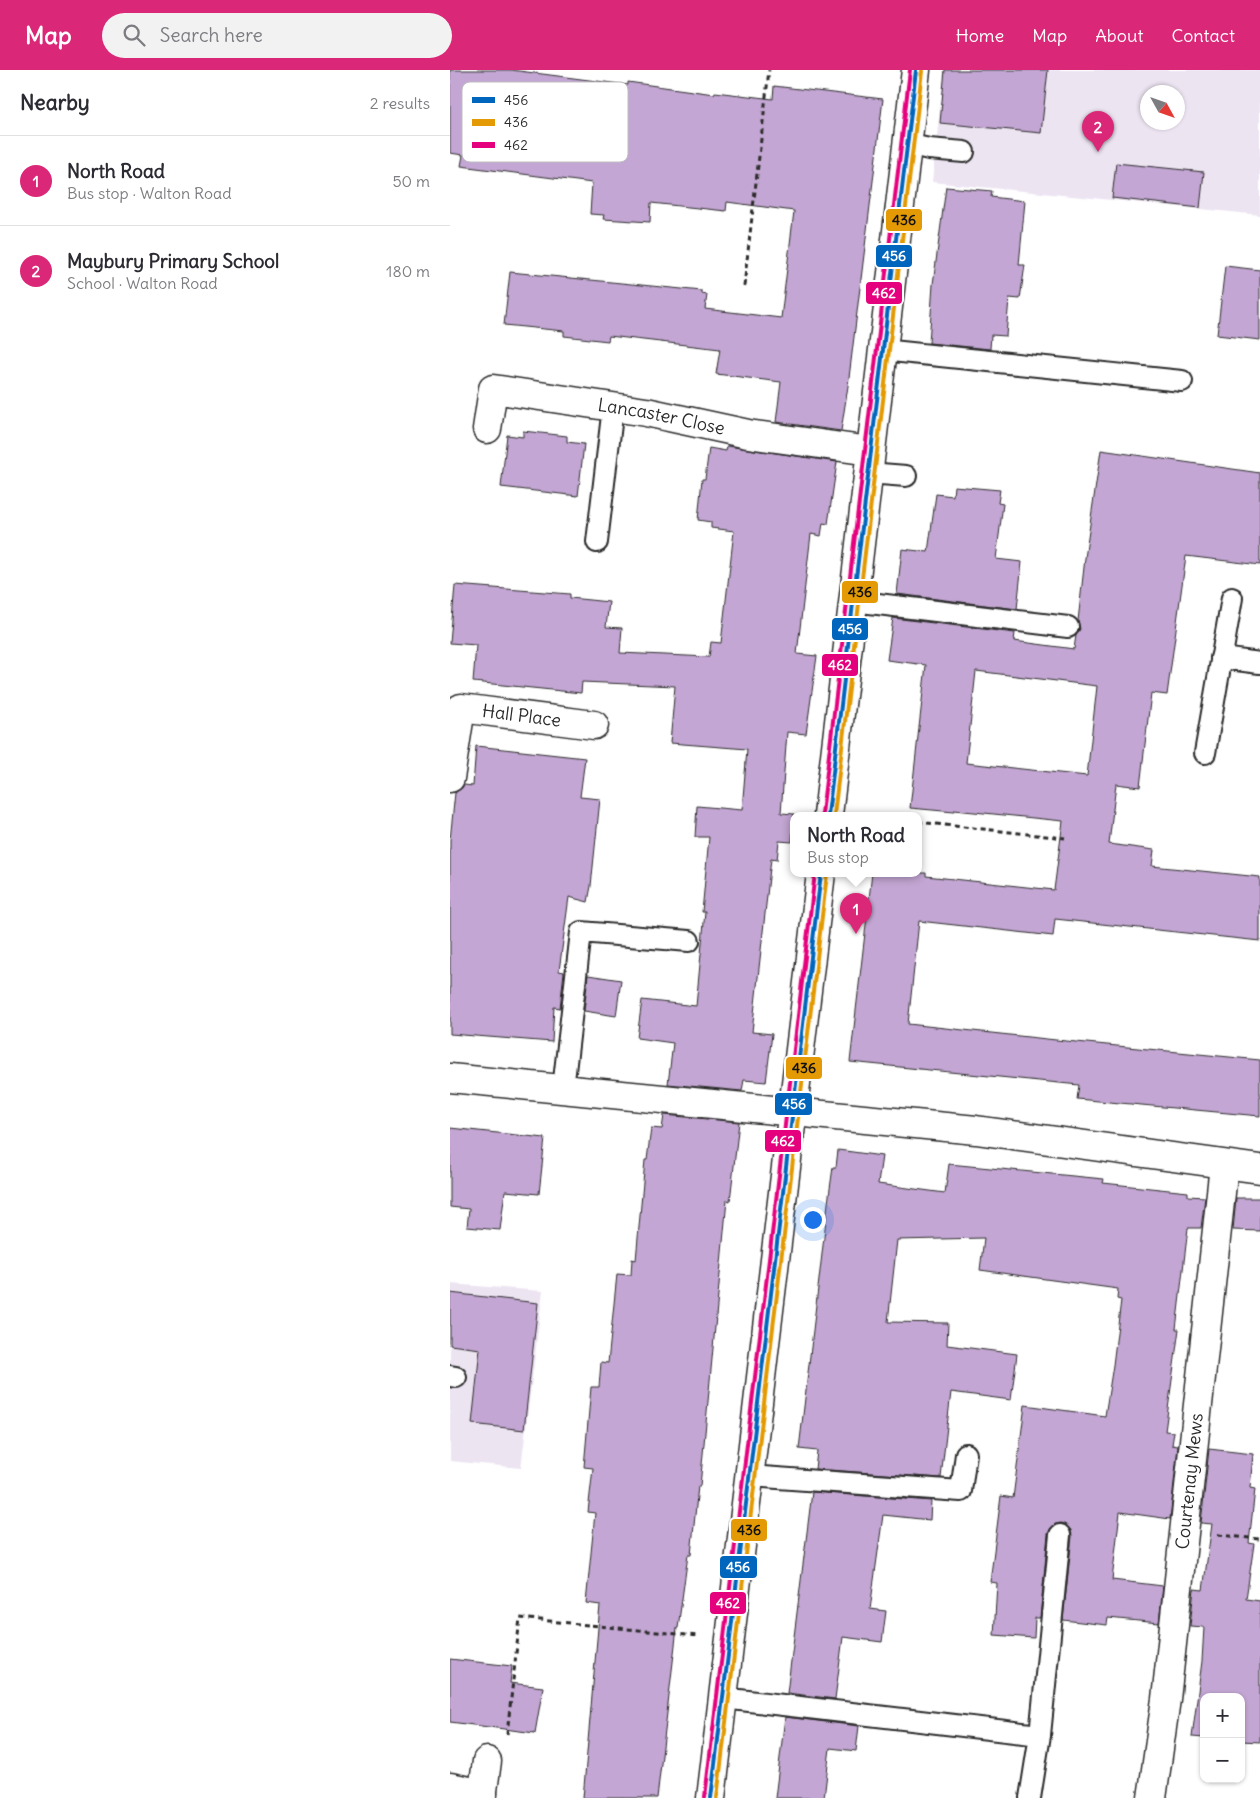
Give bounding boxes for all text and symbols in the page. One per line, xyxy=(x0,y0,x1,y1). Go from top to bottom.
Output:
search box xyxy=(102,13,452,58)
text: Map xyxy=(25,20,72,50)
icon: search xyxy=(120,21,148,49)
text: Search here xyxy=(160,23,263,47)
text: Home xyxy=(956,24,1004,47)
text: Map xyxy=(1032,24,1067,47)
text: About xyxy=(1095,24,1143,47)
text: Contact xyxy=(1171,24,1235,47)
legend xyxy=(462,82,628,162)
north arrow xyxy=(1140,85,1185,130)
text: Nearby xyxy=(20,89,90,116)
text: 456 xyxy=(504,91,528,109)
text: 2 results xyxy=(370,93,430,113)
pin: 2 xyxy=(1082,111,1114,152)
text: 436 xyxy=(504,113,528,131)
text: 462 xyxy=(504,136,528,154)
text: North Road xyxy=(67,159,165,183)
text: 1 xyxy=(33,171,39,191)
text: 50 m xyxy=(392,171,430,191)
text: Bus stop · Walton Road xyxy=(67,183,232,203)
line badge: 436 xyxy=(885,208,923,232)
text: 436 xyxy=(892,211,916,229)
line badge: 456 xyxy=(875,244,913,268)
text: 456 xyxy=(882,247,906,265)
text: Maybury Primary School xyxy=(67,249,279,273)
text: 2 xyxy=(32,261,40,281)
text: 180 m xyxy=(386,261,430,281)
text: School · Walton Road xyxy=(67,273,218,293)
line badge: 462 xyxy=(865,281,903,305)
text: 462 xyxy=(872,284,896,302)
street label: Lancaster Close xyxy=(596,393,727,440)
line badge: 436 xyxy=(841,580,879,604)
text: 436 xyxy=(848,583,872,601)
line badge: 456 xyxy=(831,617,869,641)
text: 456 xyxy=(838,620,862,638)
line badge: 462 xyxy=(821,653,859,677)
text: 462 xyxy=(828,656,852,674)
street label: Hall Place xyxy=(481,699,562,732)
popup xyxy=(790,812,922,877)
text: North Road xyxy=(807,823,905,847)
text: Bus stop xyxy=(807,847,869,867)
pin: 1 xyxy=(840,893,872,934)
line badge: 436 xyxy=(785,1056,823,1080)
text: 436 xyxy=(792,1059,816,1077)
line badge: 456 xyxy=(774,1092,813,1116)
text: 456 xyxy=(782,1095,806,1113)
line badge: 462 xyxy=(764,1129,802,1153)
text: 462 xyxy=(771,1132,795,1150)
your location xyxy=(800,1207,826,1233)
street label: Courtenay Mews xyxy=(1170,1412,1208,1551)
line badge: 436 xyxy=(730,1518,768,1542)
text: 436 xyxy=(737,1521,761,1539)
line badge: 456 xyxy=(719,1555,758,1579)
text: 456 xyxy=(726,1558,750,1576)
line badge: 462 xyxy=(709,1591,747,1615)
text: 462 xyxy=(716,1594,740,1612)
map controls xyxy=(1200,1693,1245,1783)
button: + xyxy=(1200,1693,1245,1738)
button: − xyxy=(1200,1738,1245,1783)

